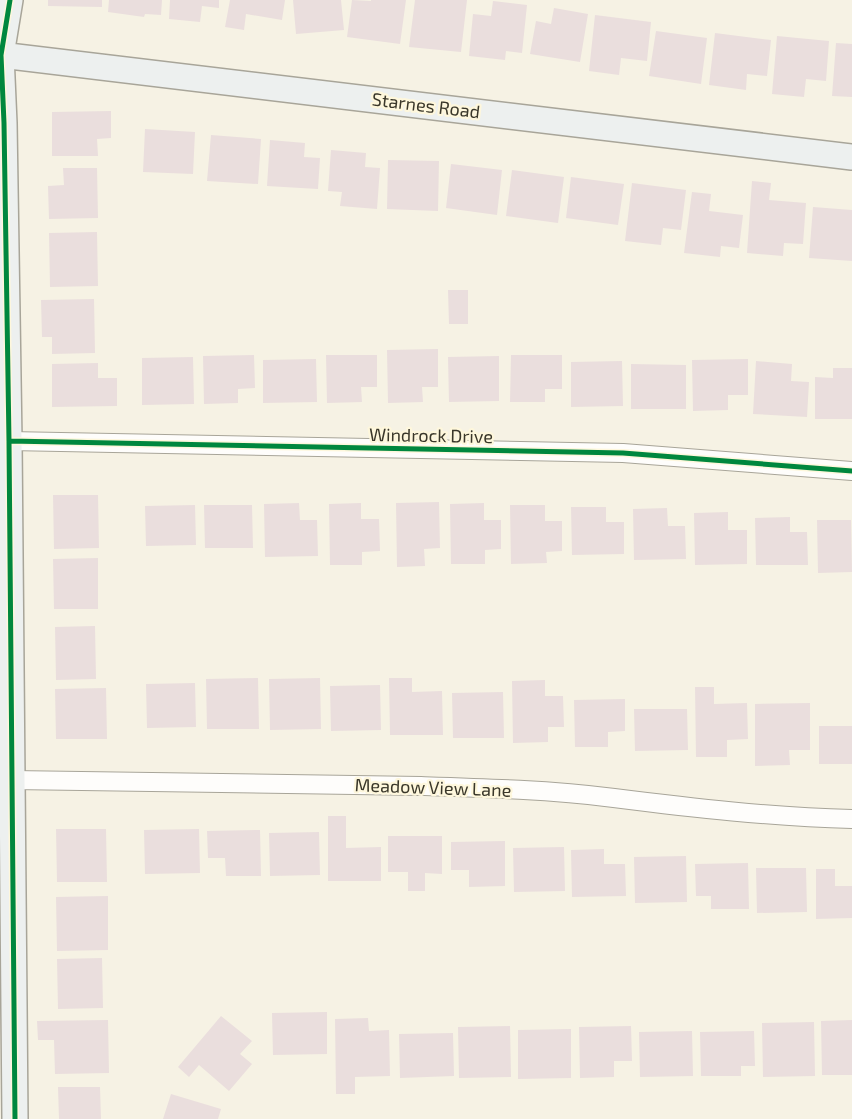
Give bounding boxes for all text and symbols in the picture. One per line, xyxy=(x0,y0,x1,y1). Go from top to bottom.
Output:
street label: Starnes Road xyxy=(371,87,481,123)
street label: Windrock Drive xyxy=(369,423,493,447)
street label: Meadow View Lane xyxy=(354,773,512,801)

